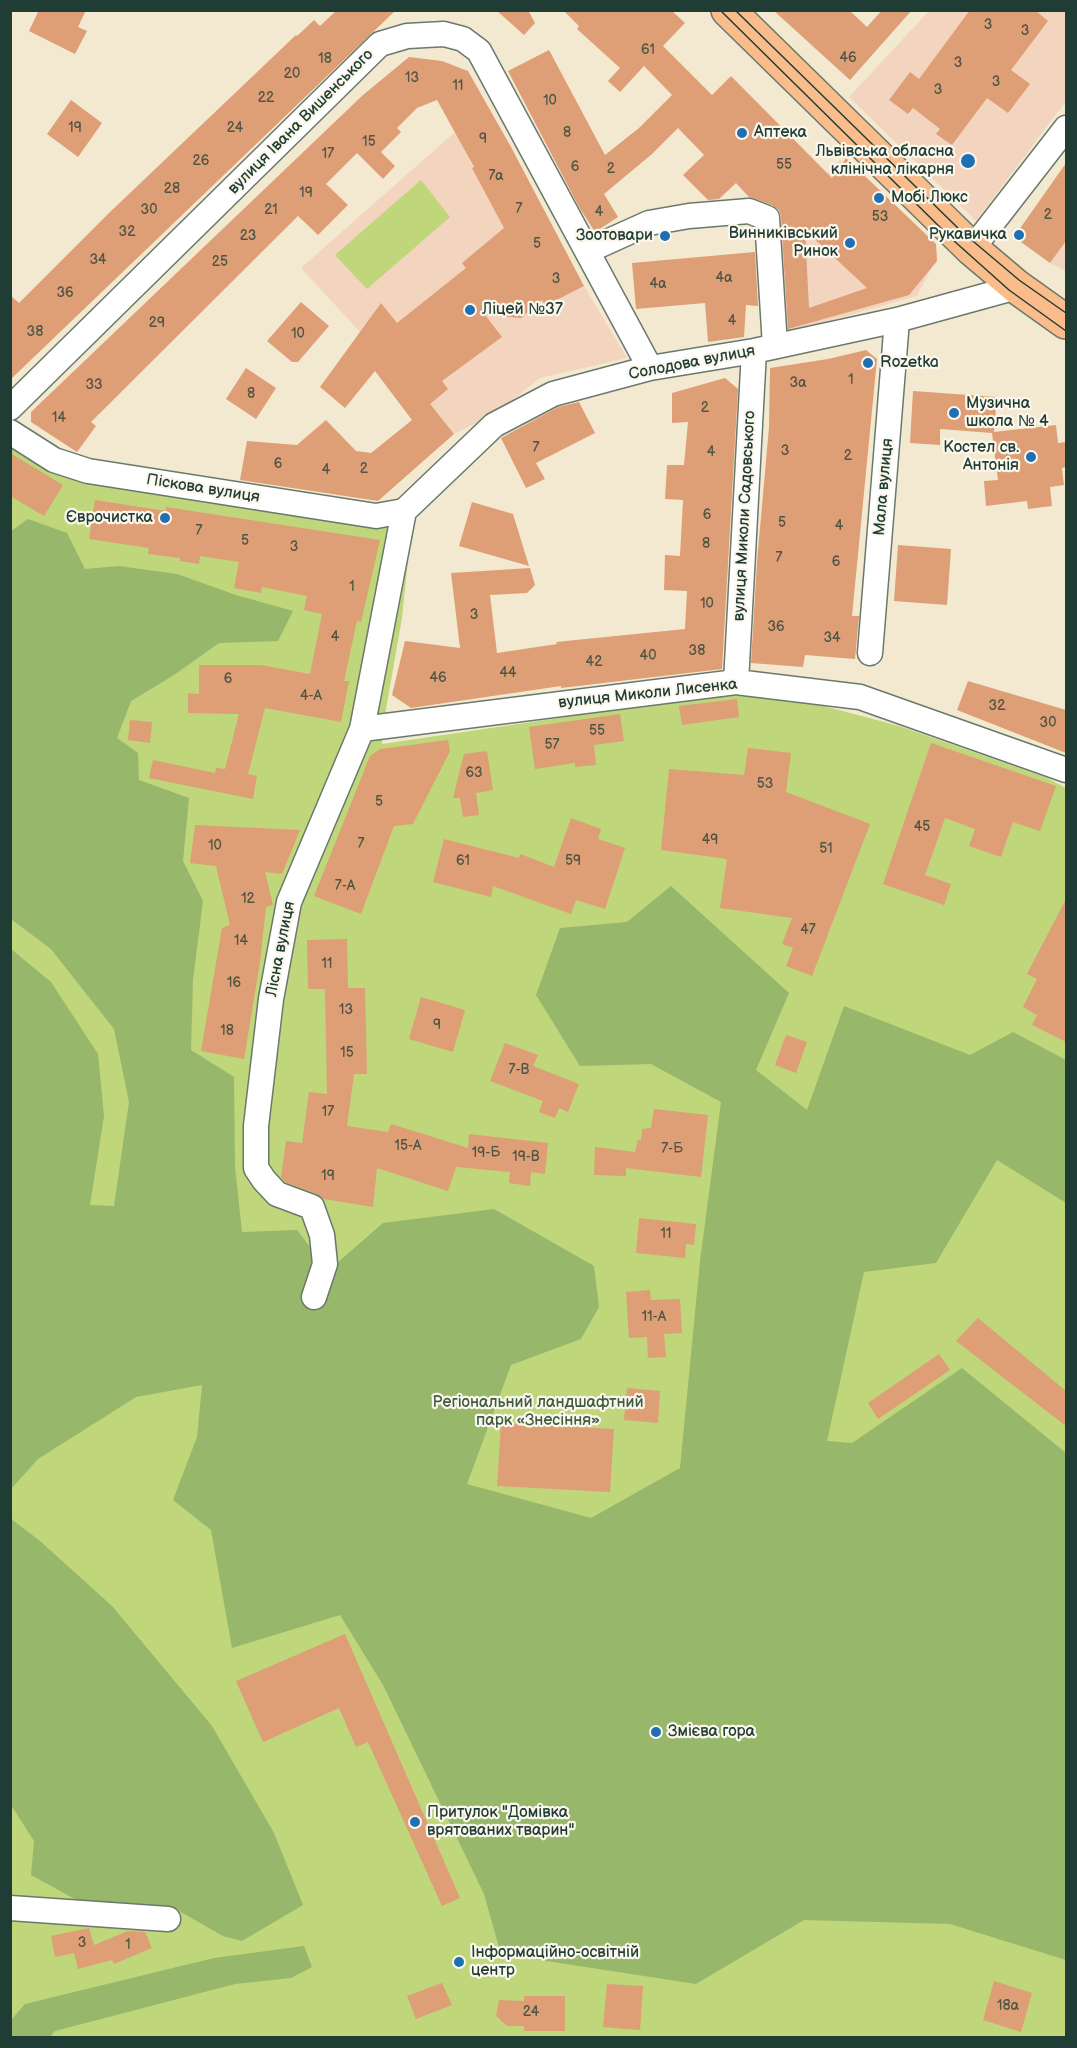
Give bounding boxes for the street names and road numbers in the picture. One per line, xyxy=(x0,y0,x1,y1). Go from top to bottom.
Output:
street label: вулиця Івана Вишенського xyxy=(224,45,378,199)
street label: Солодова вулиця xyxy=(627,341,757,385)
street label: вулиця Миколи Садовського xyxy=(730,410,760,622)
street label: Мала вулиця xyxy=(870,437,898,537)
street label: Піскова вулиця xyxy=(145,471,261,507)
street label: вулиця Миколи Лисенка xyxy=(557,675,739,713)
street label: Лісна вулиця xyxy=(262,900,300,998)

